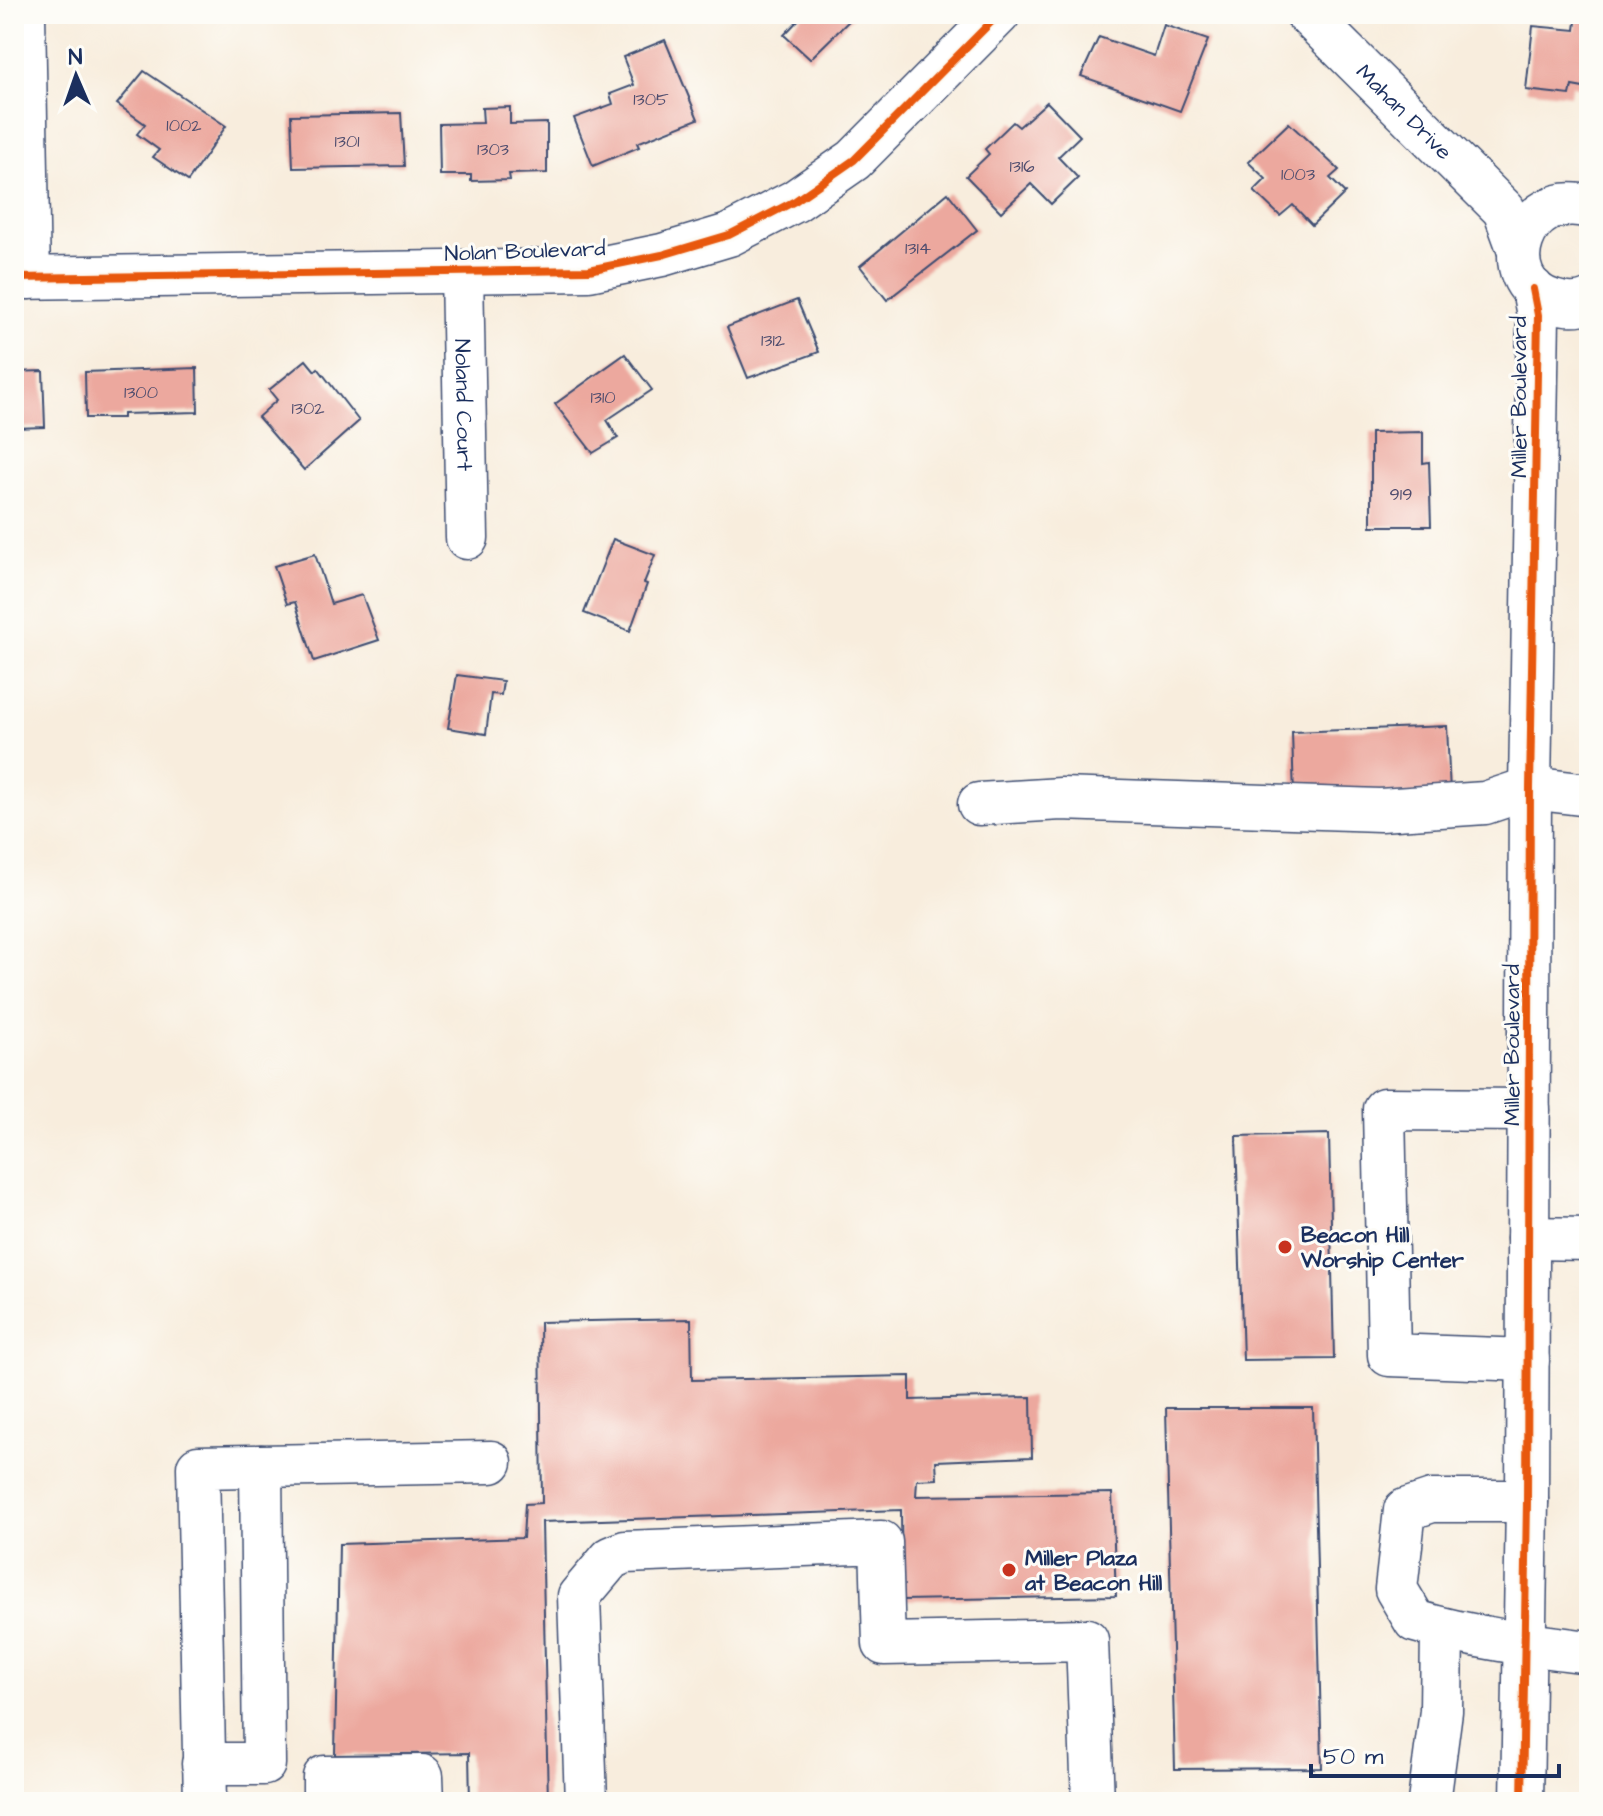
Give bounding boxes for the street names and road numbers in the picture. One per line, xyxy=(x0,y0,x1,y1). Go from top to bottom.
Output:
street label: Mahan Drive xyxy=(1349,58,1459,167)
street label: Nolan Boulevard xyxy=(444,233,606,270)
street label: Miller Boulevard xyxy=(1504,316,1535,478)
street label: Noland Court xyxy=(446,339,480,471)
street label: Miller Boulevard xyxy=(1497,964,1528,1126)

